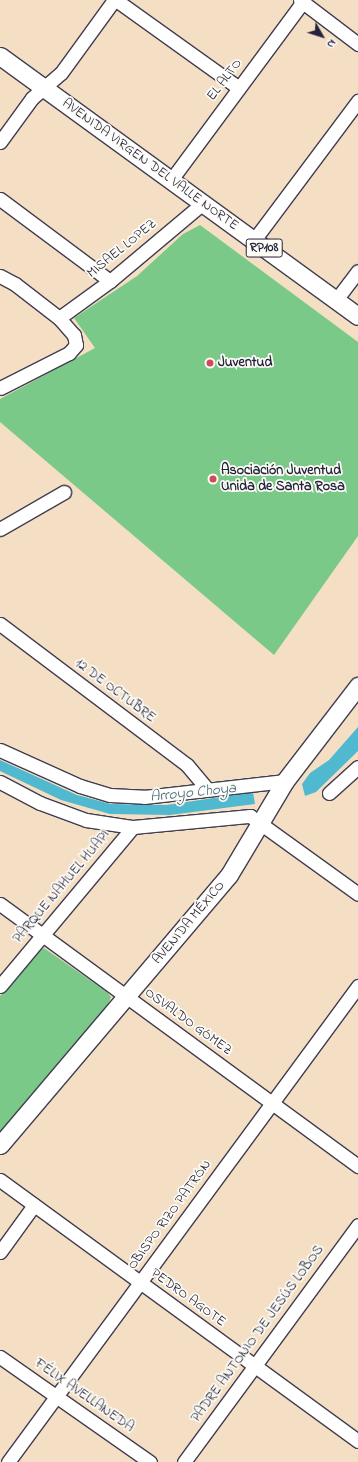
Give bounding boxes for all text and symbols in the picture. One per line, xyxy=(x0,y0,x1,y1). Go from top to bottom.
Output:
north arrow xyxy=(302,16,342,56)
text: N xyxy=(323,36,340,51)
street label: EL ALTO xyxy=(204,56,246,104)
street label: AVENIDA VIRGEN DEL VALLE NORTE xyxy=(59,95,241,235)
street label: MISAEL LOPEZ xyxy=(84,216,160,282)
road number: RP108 xyxy=(245,237,283,259)
place label: Juventud xyxy=(218,355,272,371)
marker: Juventud xyxy=(205,358,215,368)
place label: Asociación Juventud Unida de Santa Rosa xyxy=(221,463,345,496)
marker: Asociación Juventud Unida de Santa Rosa xyxy=(208,474,218,484)
street label: 12 DE OCTUBRE xyxy=(71,655,159,727)
water label: Arroyo Choya xyxy=(149,780,237,806)
street label: PARQUE NAHUEL HUAPI xyxy=(10,827,114,947)
street label: AVENIDA MÉXICO xyxy=(149,878,229,968)
street label: OSVALDO GÓMEZ xyxy=(141,985,235,1059)
street label: OBISPO RIZO PATRÓN xyxy=(125,1157,215,1273)
street label: PADRE ANTONIO DE JESÚS LOBOS xyxy=(188,1242,328,1426)
street label: PEDRO AGOTE xyxy=(147,1265,229,1331)
street label: FÉLIX AVELLANEDA xyxy=(31,1356,137,1436)

